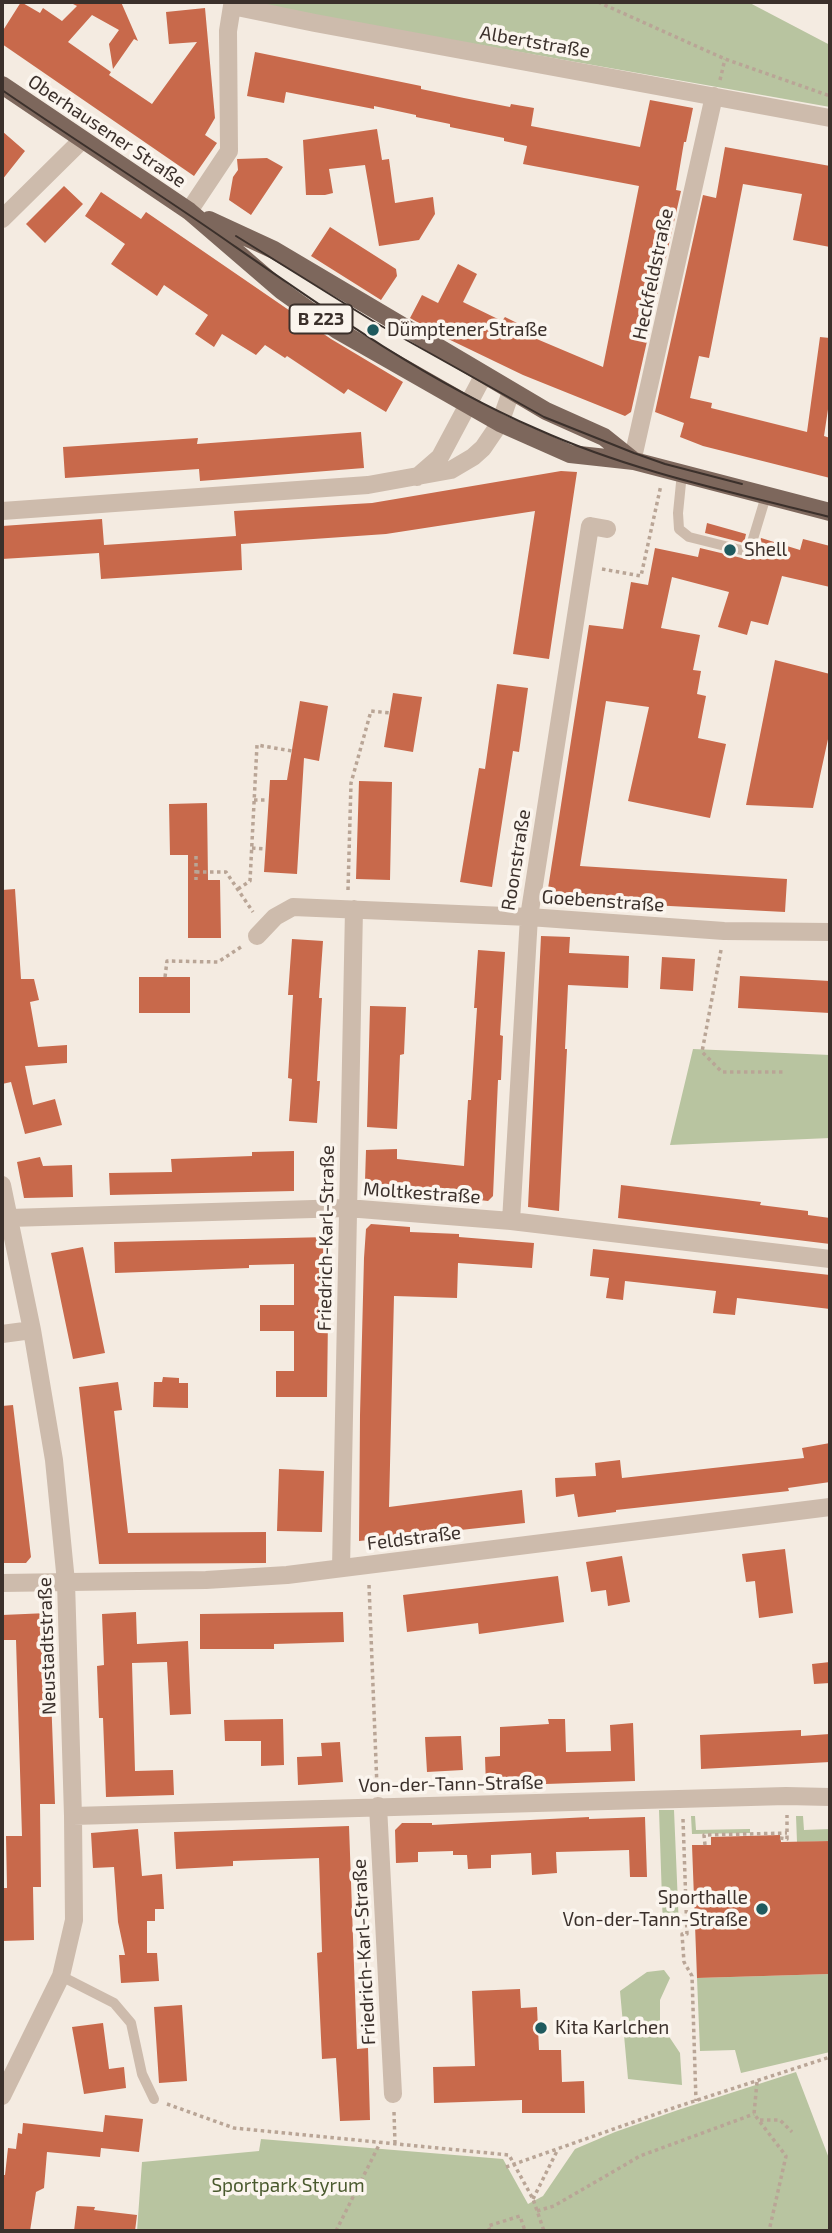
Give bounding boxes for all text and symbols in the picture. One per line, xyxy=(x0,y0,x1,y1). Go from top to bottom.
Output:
street label: Albertstraße xyxy=(478,21,592,63)
street label: Oberhausener Straße xyxy=(24,70,190,192)
street label: Heckfeldstraße xyxy=(628,206,678,342)
road number: B 223 xyxy=(290,304,352,334)
place label: Dümptener Straße xyxy=(387,319,547,341)
marker: Dümptener Straße xyxy=(365,322,381,338)
place label: Shell xyxy=(744,539,787,561)
marker: Shell xyxy=(722,542,738,558)
street label: Roonstraße xyxy=(497,808,535,912)
street label: Goebenstraße xyxy=(541,885,665,917)
street label: Friedrich-Karl-Straße xyxy=(313,1145,339,1331)
street label: Moltkestraße xyxy=(362,1178,482,1208)
street label: Feldstraße xyxy=(366,1521,462,1555)
street label: Neustadtstraße xyxy=(33,1577,61,1715)
street label: Von-der-Tann-Straße xyxy=(358,1771,544,1797)
street label: Friedrich-Karl-Straße xyxy=(348,1858,380,2046)
place label: Sporthalle Von-der-Tann-Straße xyxy=(563,1887,748,1931)
marker: Sporthalle Von-der-Tann-Straße xyxy=(754,1901,770,1917)
place label: Kita Karlchen xyxy=(555,2017,669,2039)
marker: Kita Karlchen xyxy=(533,2020,549,2036)
park label: Sportpark Styrum xyxy=(211,2175,365,2197)

